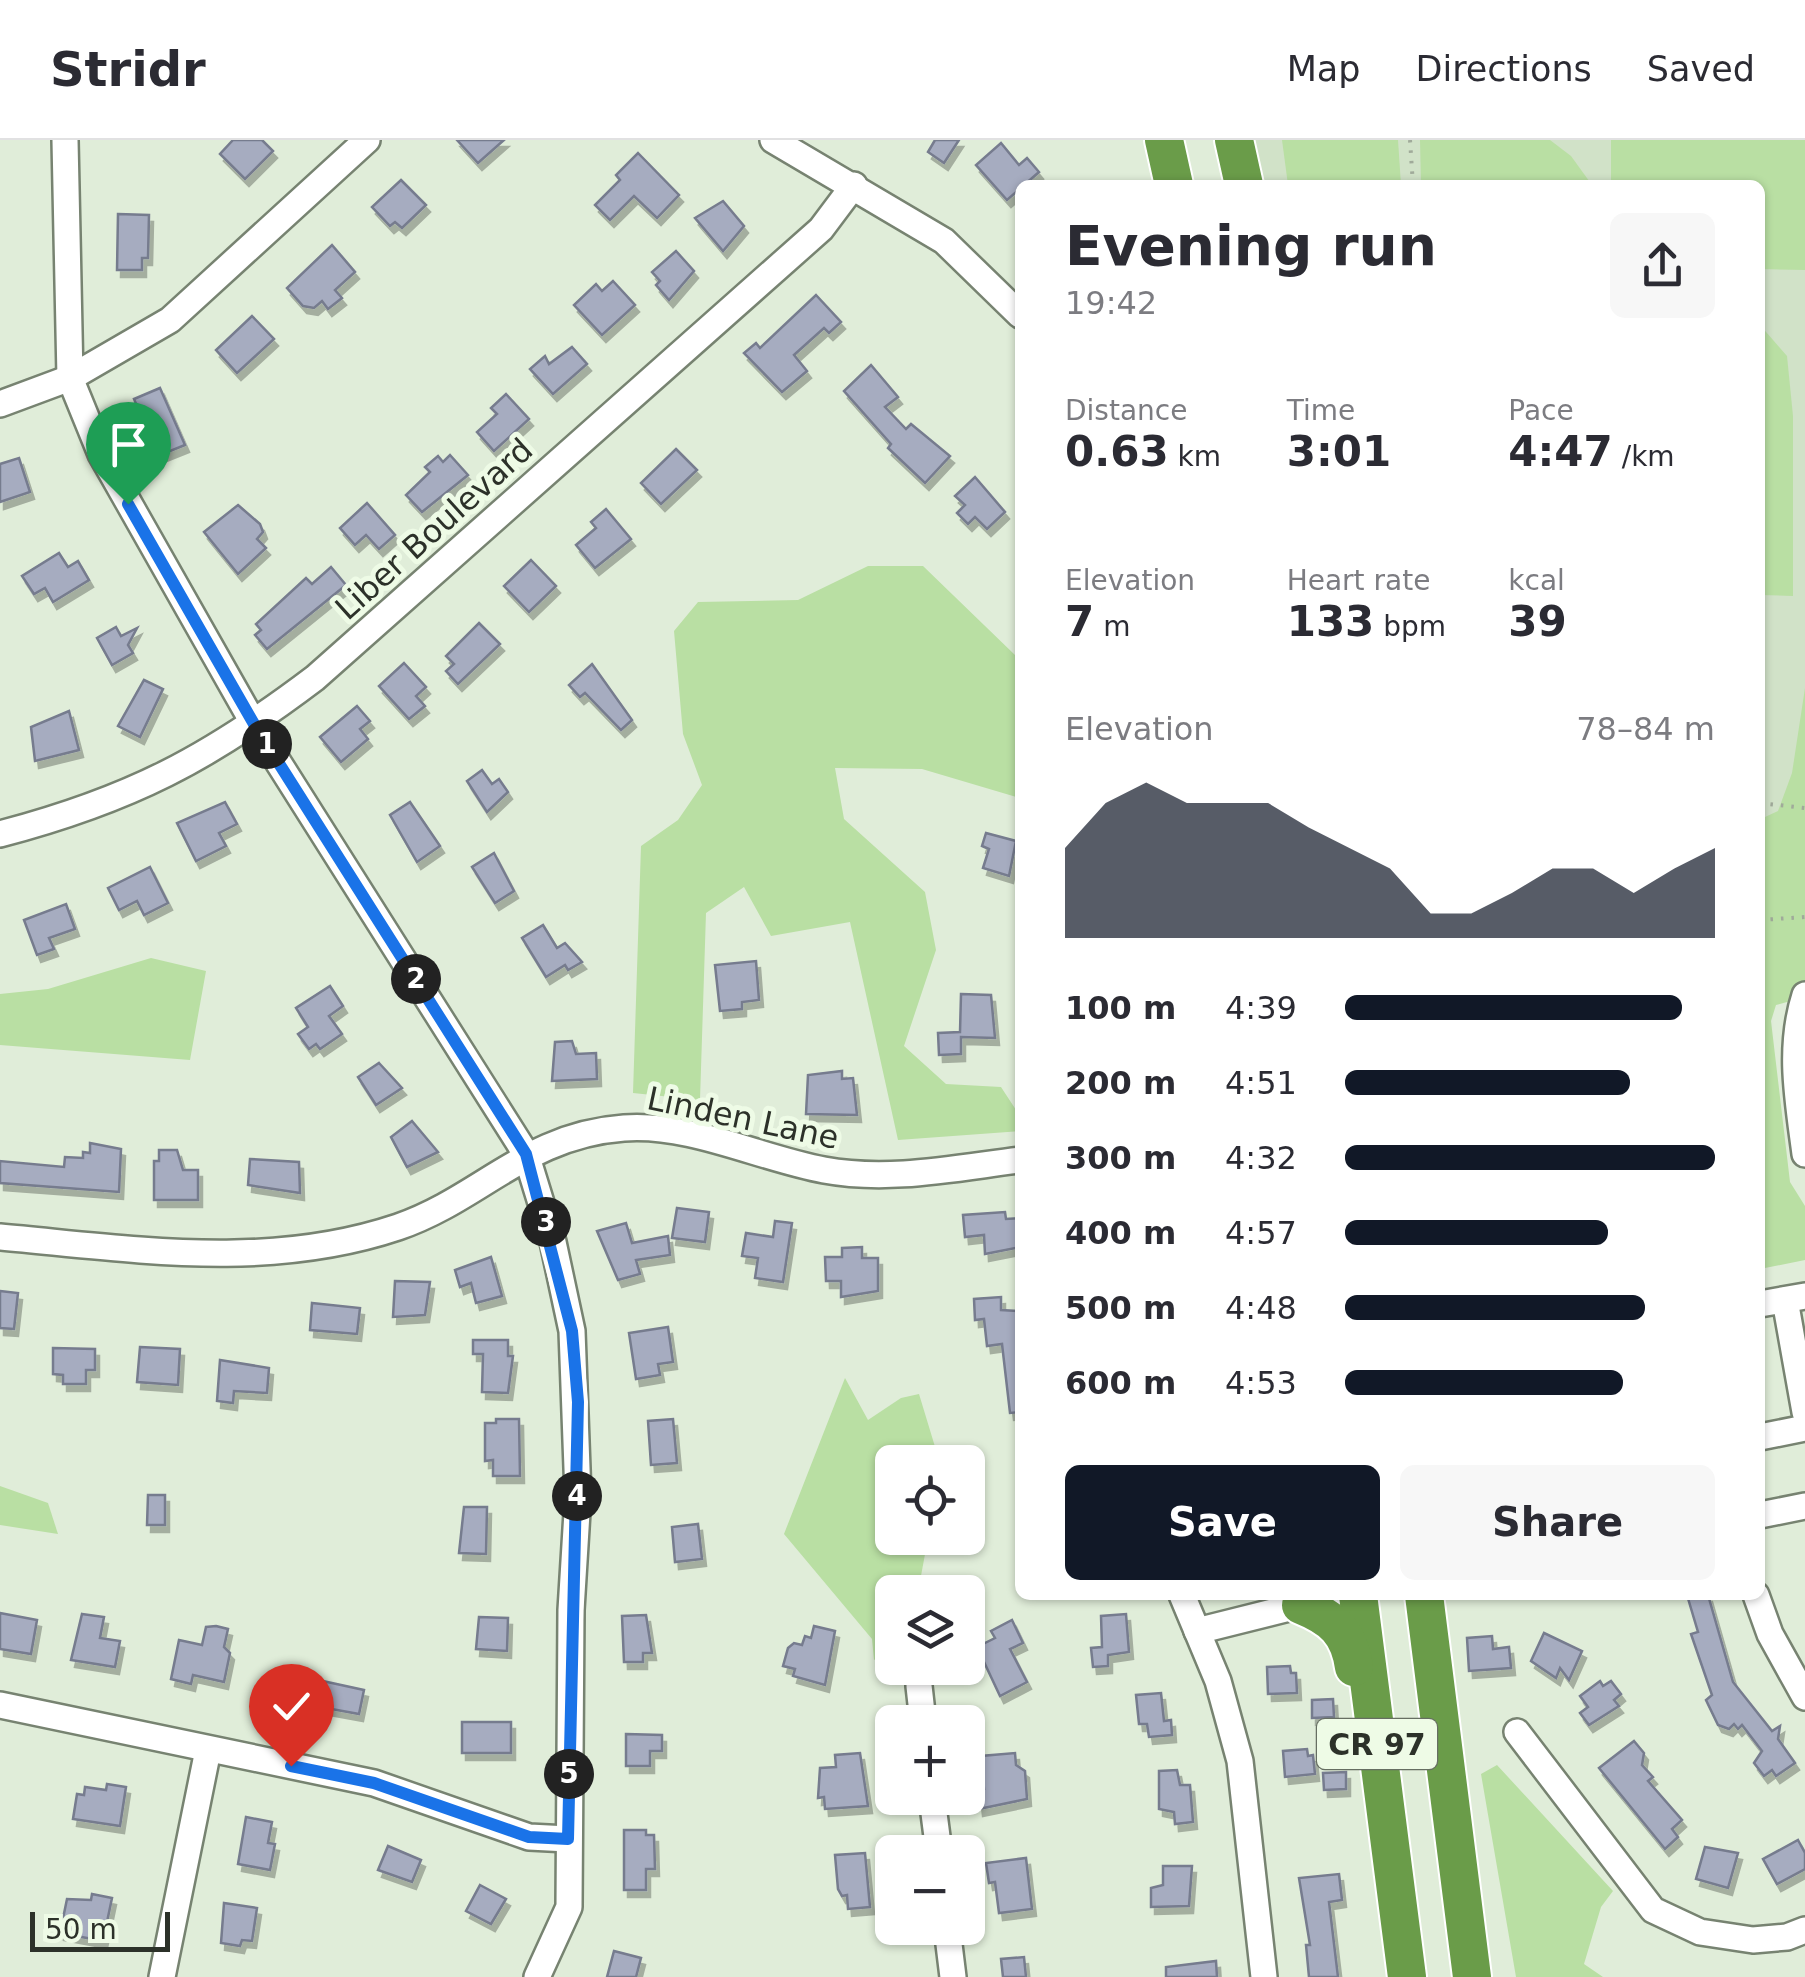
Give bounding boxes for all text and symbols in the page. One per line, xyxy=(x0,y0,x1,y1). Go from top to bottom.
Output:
text: Stridr xyxy=(50,41,206,97)
text: Map xyxy=(1287,49,1361,89)
text: Directions xyxy=(1416,49,1592,89)
text: Saved xyxy=(1647,49,1755,89)
button: share xyxy=(1610,213,1715,318)
text: Evening run xyxy=(1065,214,1437,278)
text: 19:42 xyxy=(1065,284,1157,322)
text: Distance xyxy=(1065,394,1187,427)
text: Time xyxy=(1287,394,1355,427)
text: Pace xyxy=(1508,394,1574,427)
pin xyxy=(86,402,171,505)
icon: arrive xyxy=(101,417,156,472)
text: 0.63 xyxy=(1065,427,1169,476)
text: 3:01 xyxy=(1287,427,1391,476)
text: 4:47 xyxy=(1508,427,1613,476)
street label: Liber Boulevard xyxy=(328,431,540,627)
text: km xyxy=(1169,440,1221,473)
text: /km xyxy=(1613,440,1675,473)
text: Elevation xyxy=(1065,564,1195,597)
text: Heart rate xyxy=(1287,564,1430,597)
text: kcal xyxy=(1508,564,1565,597)
text: 7 xyxy=(1065,597,1094,646)
text: 133 xyxy=(1287,597,1374,646)
text: 39 xyxy=(1508,597,1567,646)
text: m xyxy=(1094,610,1130,643)
text: bpm xyxy=(1374,610,1446,643)
text: Elevation xyxy=(1065,710,1214,748)
text: 78–84 m xyxy=(1576,710,1715,748)
pin: 1 xyxy=(242,719,292,769)
text: 1 xyxy=(257,727,277,760)
pin: 2 xyxy=(391,954,441,1004)
text: 2 xyxy=(406,962,426,995)
text: 100 m xyxy=(1065,989,1176,1027)
text: 4:39 xyxy=(1225,989,1297,1027)
text: 200 m xyxy=(1065,1064,1176,1102)
text: 4:51 xyxy=(1225,1064,1297,1102)
street label: Linden Lane xyxy=(644,1079,842,1157)
text: 300 m xyxy=(1065,1139,1176,1177)
text: 4:32 xyxy=(1225,1139,1297,1177)
pin: 3 xyxy=(521,1197,571,1247)
text: 3 xyxy=(536,1205,556,1238)
text: 400 m xyxy=(1065,1214,1176,1252)
text: 4:57 xyxy=(1225,1214,1297,1252)
text: 500 m xyxy=(1065,1289,1176,1327)
text: 4:48 xyxy=(1225,1289,1297,1327)
text: 600 m xyxy=(1065,1364,1176,1402)
text: 4:53 xyxy=(1225,1364,1297,1402)
map controls xyxy=(875,1445,985,1945)
button: locate xyxy=(875,1445,985,1555)
button: Save xyxy=(1065,1465,1380,1580)
button: Share xyxy=(1400,1465,1715,1580)
pin: 4 xyxy=(552,1471,602,1521)
text: 4 xyxy=(567,1479,587,1512)
button: layers xyxy=(875,1575,985,1685)
pin xyxy=(249,1664,334,1767)
icon: check xyxy=(264,1679,319,1734)
button: + xyxy=(875,1705,985,1815)
road number: CR 97 xyxy=(1317,1719,1437,1769)
pin: 5 xyxy=(544,1749,594,1799)
text: 5 xyxy=(559,1757,579,1790)
button: − xyxy=(875,1835,985,1945)
scale bar xyxy=(30,1907,170,1952)
text: 50 m xyxy=(45,1913,117,1946)

